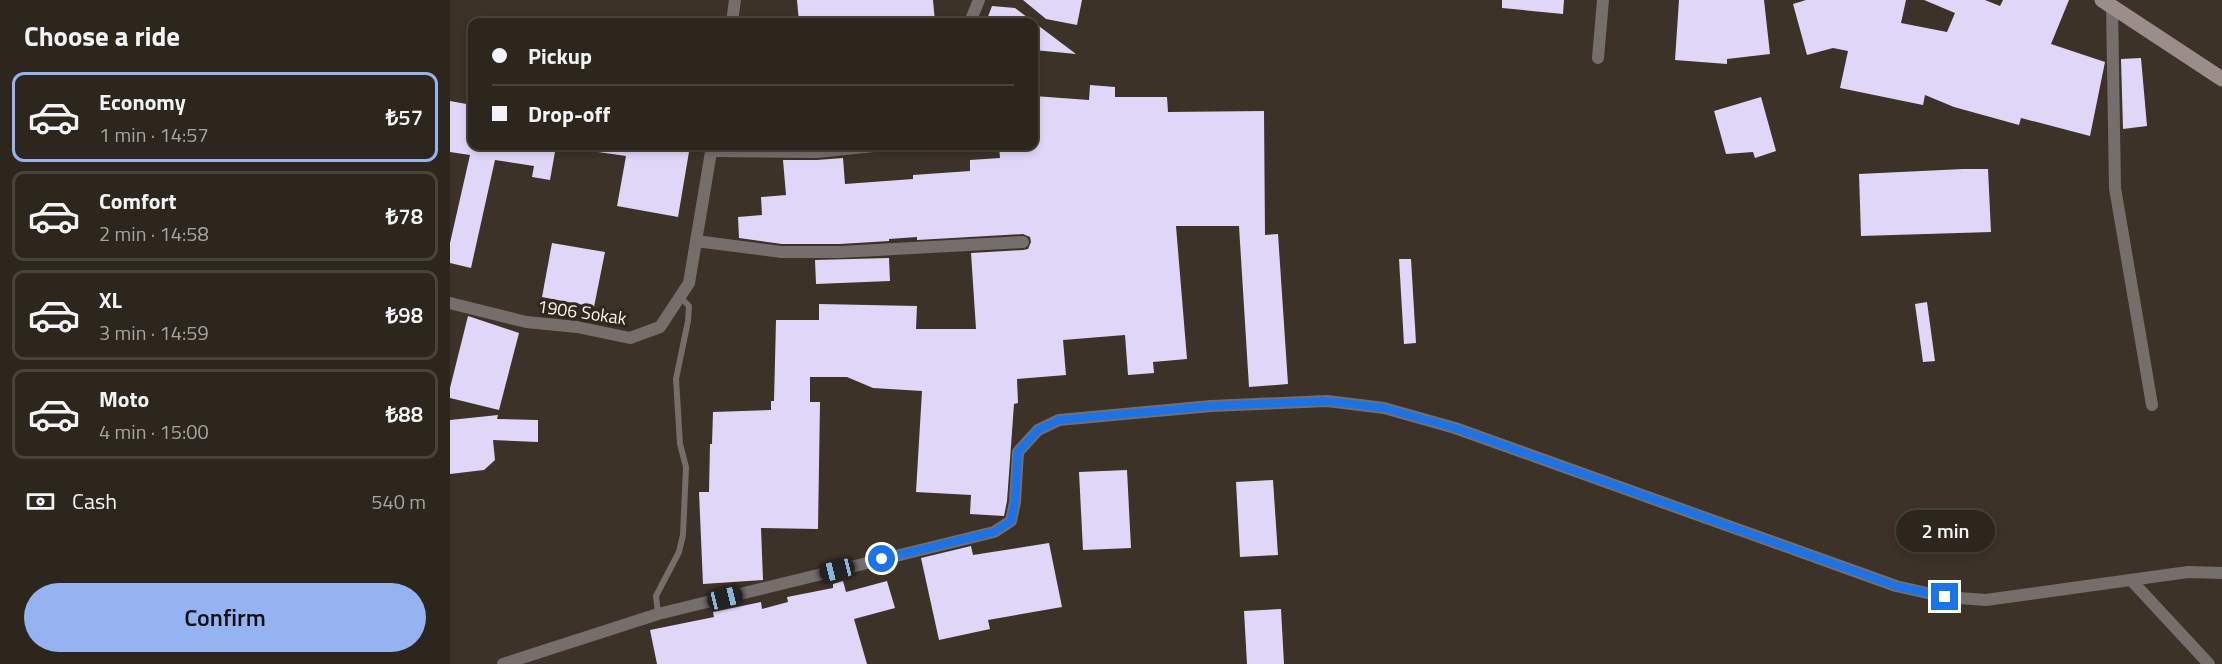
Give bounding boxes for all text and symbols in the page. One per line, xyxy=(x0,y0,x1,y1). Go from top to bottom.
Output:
text: Choose a ride xyxy=(24,15,180,56)
text: Pickup xyxy=(528,39,592,73)
text: Economy xyxy=(99,85,186,119)
icon: car xyxy=(27,90,81,144)
text: Drop-off xyxy=(528,97,610,131)
text: ₺57 xyxy=(386,100,423,134)
text: 1 min · 14:57 xyxy=(99,119,209,150)
text: Comfort xyxy=(99,184,177,218)
icon: car xyxy=(27,189,81,243)
text: ₺78 xyxy=(386,199,423,233)
text: 2 min · 14:58 xyxy=(99,218,209,249)
text: XL xyxy=(99,283,122,317)
icon: car xyxy=(27,288,81,342)
street label: 1906 Sokak xyxy=(536,292,629,332)
text: ₺98 xyxy=(386,298,423,332)
text: 3 min · 14:59 xyxy=(99,317,209,348)
text: Moto xyxy=(99,382,149,416)
icon: car xyxy=(27,387,81,441)
text: ₺88 xyxy=(386,397,423,431)
text: 4 min · 15:00 xyxy=(99,416,209,447)
text: Cash xyxy=(72,484,117,518)
icon: cash xyxy=(24,485,57,518)
text: 540 m xyxy=(371,486,426,517)
callout: 2 min xyxy=(1896,510,1994,552)
text: 2 min xyxy=(1921,515,1970,546)
route start xyxy=(868,545,895,572)
car xyxy=(817,557,857,583)
button: Confirm xyxy=(24,583,426,652)
route end xyxy=(1931,583,1958,610)
car xyxy=(705,585,745,611)

